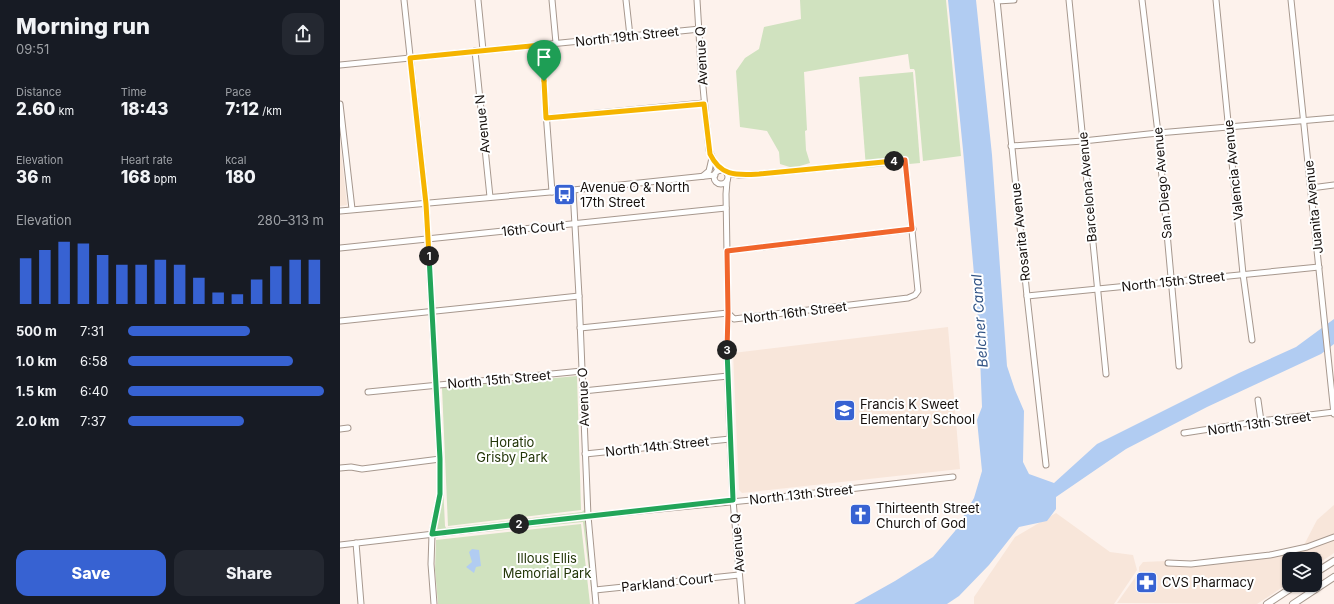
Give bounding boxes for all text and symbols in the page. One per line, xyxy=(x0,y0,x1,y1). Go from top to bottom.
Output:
text: Morning run xyxy=(16,13,150,39)
button: share xyxy=(282,13,324,55)
street label: North 19th Street xyxy=(574,23,680,49)
street label: Avenue Q xyxy=(691,26,711,86)
pin xyxy=(527,40,561,81)
text: 09:51 xyxy=(16,41,49,57)
icon: arrive xyxy=(533,46,555,68)
text: Distance xyxy=(16,85,61,99)
text: Time xyxy=(121,85,146,99)
text: Pace xyxy=(225,85,251,99)
street label: Avenue N xyxy=(471,94,493,154)
text: 2.60 xyxy=(16,99,55,119)
text: 18:43 xyxy=(121,99,168,119)
text: 7:12 xyxy=(225,99,259,119)
text: km xyxy=(55,104,74,118)
text: /km xyxy=(259,104,282,118)
street label: Valencia Avenue xyxy=(1220,119,1246,221)
street label: San Diego Avenue xyxy=(1149,126,1175,240)
street label: Barcelona Avenue xyxy=(1074,131,1100,243)
pin: 4 xyxy=(884,151,904,171)
text: Elevation xyxy=(16,153,63,167)
text: Heart rate xyxy=(121,153,173,167)
text: kcal xyxy=(225,153,246,167)
text: 4 xyxy=(890,154,898,168)
street label: Juanita Avenue xyxy=(1300,159,1326,255)
text: 36 xyxy=(16,167,38,187)
text: 168 xyxy=(121,167,151,187)
text: 180 xyxy=(225,167,256,187)
text: m xyxy=(38,172,51,186)
text: bpm xyxy=(151,172,177,186)
place label: Avenue O & North 17th Street xyxy=(580,179,690,210)
bus stop icon: Avenue O & North 17th Street xyxy=(551,181,577,207)
street label: Rosarita Avenue xyxy=(1007,182,1033,282)
text: Elevation xyxy=(16,212,72,228)
text: 280–313 m xyxy=(257,212,324,228)
street label: 16th Court xyxy=(501,217,565,239)
pin: 1 xyxy=(419,246,439,266)
text: 1 xyxy=(427,249,431,263)
street label: North 15th Street xyxy=(1121,268,1225,294)
water label: Belcher Canal xyxy=(967,273,991,368)
street label: North 16th Street xyxy=(742,298,848,326)
text: 500 m xyxy=(16,323,57,339)
text: 7:31 xyxy=(80,323,104,339)
pin: 3 xyxy=(717,340,737,360)
text: 3 xyxy=(723,343,731,357)
text: 1.0 km xyxy=(16,353,57,369)
text: 6:58 xyxy=(80,353,108,369)
street label: North 15th Street xyxy=(447,367,551,391)
street label: Avenue O xyxy=(574,367,592,427)
text: 1.5 km xyxy=(16,383,57,399)
text: 6:40 xyxy=(80,383,108,399)
place label: Francis K Sweet Elementary School xyxy=(860,396,975,427)
school or university icon: Francis K Sweet Elementary School xyxy=(832,398,858,424)
street label: North 13th Street xyxy=(1206,408,1312,438)
text: 2.0 km xyxy=(16,413,59,429)
text: 7:37 xyxy=(80,413,106,429)
street label: North 14th Street xyxy=(604,433,710,459)
park label: Horatio Grisby Park xyxy=(476,434,548,465)
street label: North 13th Street xyxy=(749,481,853,507)
place label: Thirteenth Street Church of God xyxy=(876,500,980,531)
church icon: Thirteenth Street Church of God xyxy=(847,502,873,528)
street label: Avenue Q xyxy=(726,513,748,573)
pin: 2 xyxy=(509,514,529,534)
text: 2 xyxy=(516,517,522,531)
button: Save xyxy=(16,550,166,596)
button: Share xyxy=(174,550,324,596)
park label: Illous Ellis Memorial Park xyxy=(503,550,591,581)
map controls xyxy=(1282,552,1322,592)
button: layers xyxy=(1282,552,1322,592)
street label: Parkland Court xyxy=(620,569,714,595)
pharmacy icon: CVS Pharmacy xyxy=(1134,569,1160,595)
place label: CVS Pharmacy xyxy=(1162,574,1254,590)

